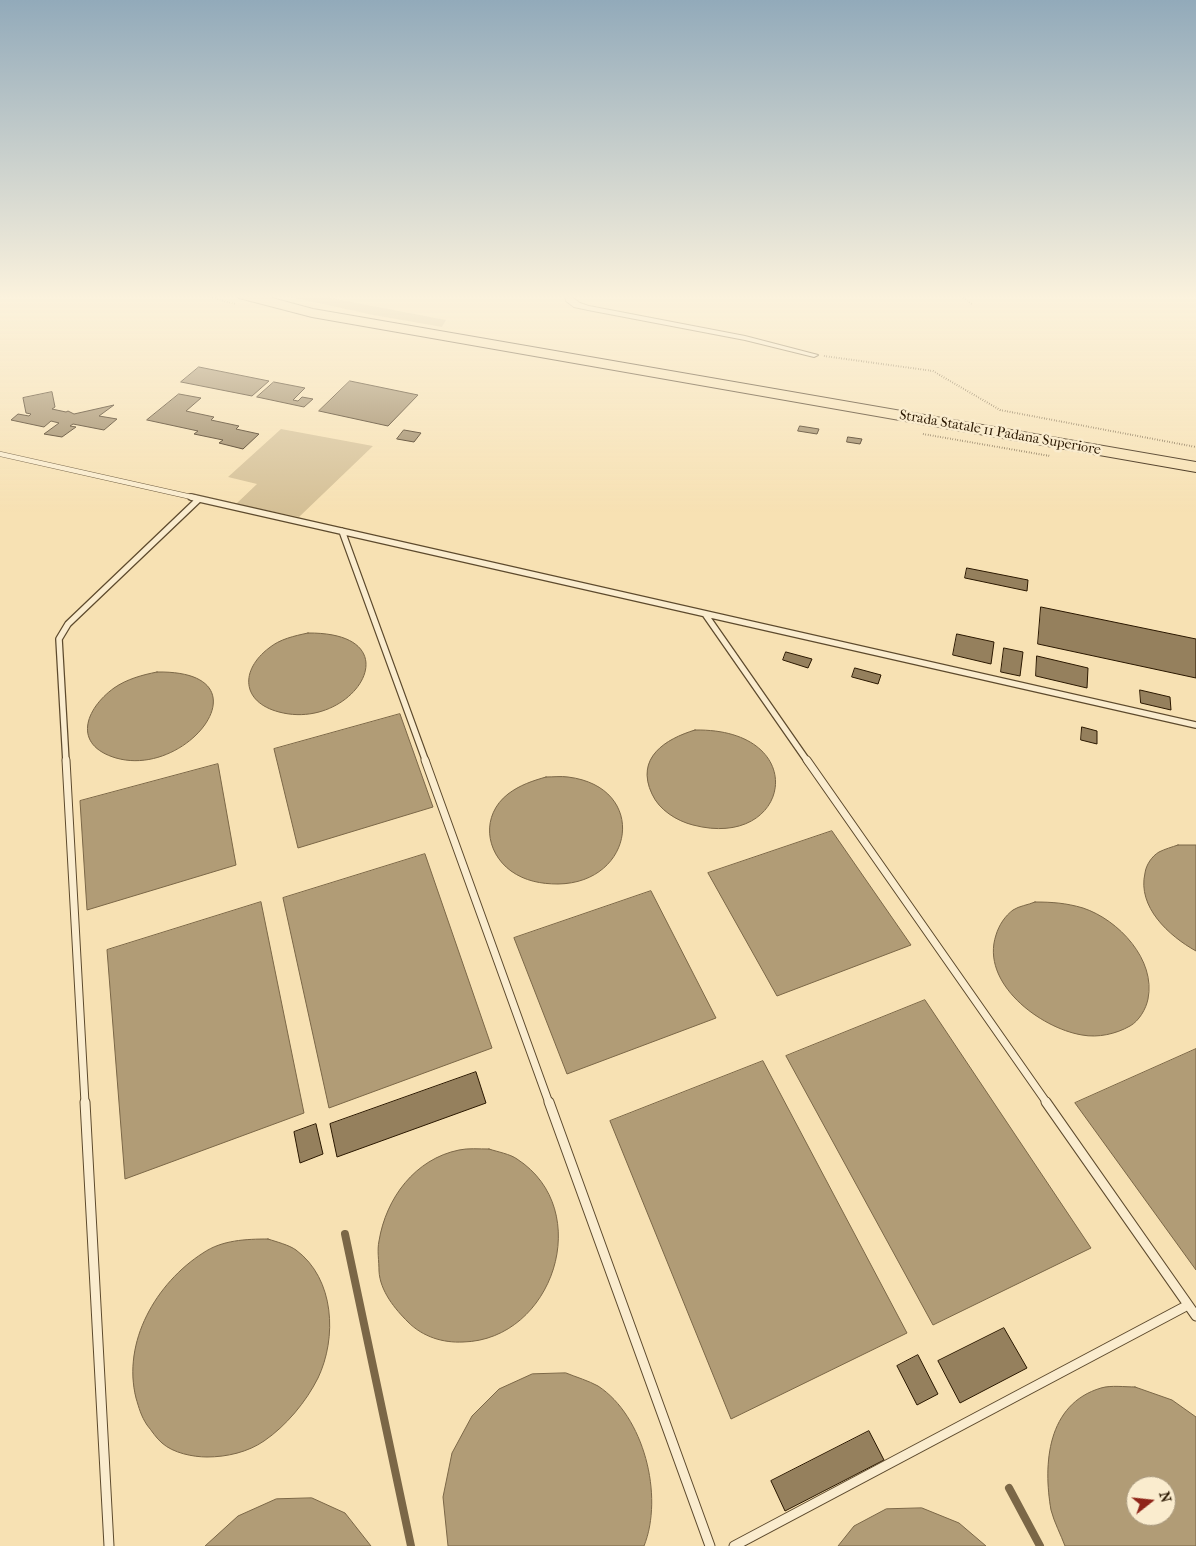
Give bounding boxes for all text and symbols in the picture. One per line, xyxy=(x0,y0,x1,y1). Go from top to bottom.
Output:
street label: Strada Statale 11 Padana Superiore xyxy=(898,407,1102,459)
north arrow xyxy=(1126,1476,1176,1526)
text: N xyxy=(1155,1490,1175,1504)

